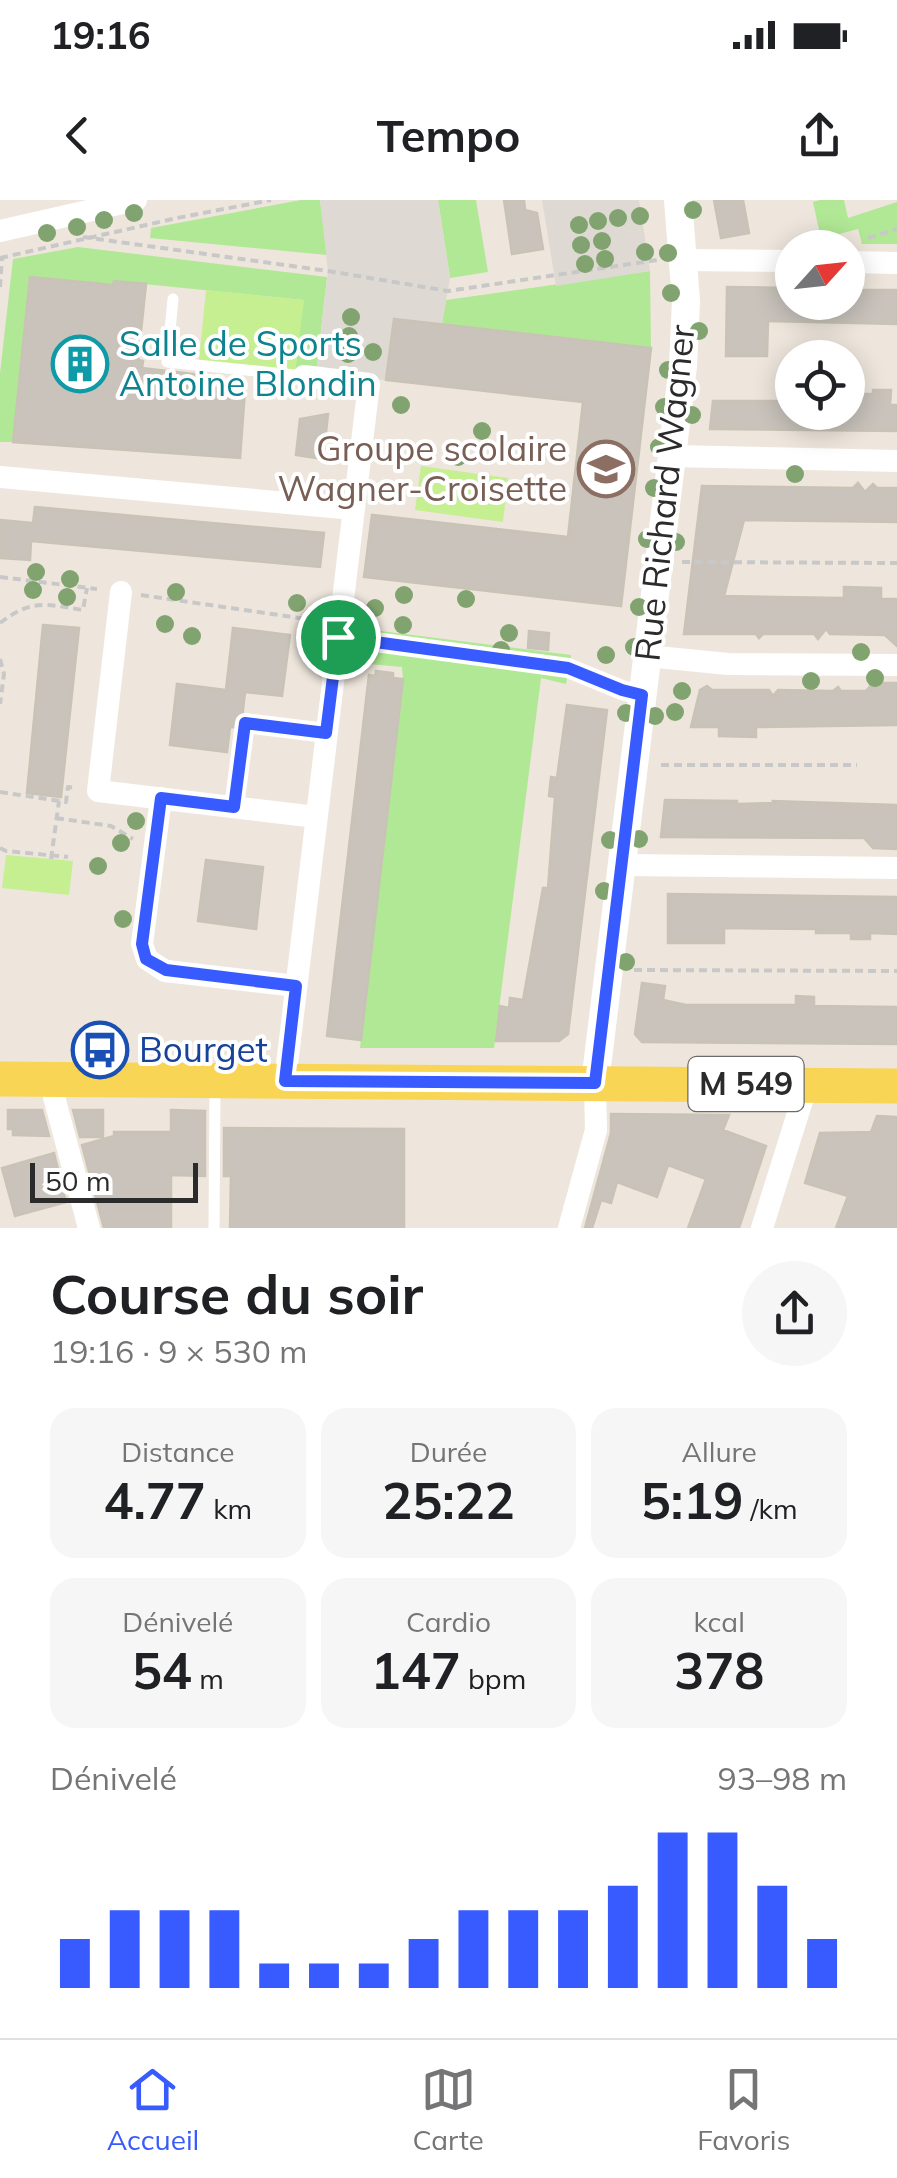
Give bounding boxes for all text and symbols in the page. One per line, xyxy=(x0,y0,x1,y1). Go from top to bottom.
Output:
text: 19:16 xyxy=(50,11,151,59)
text: Tempo xyxy=(376,107,521,163)
icon: back xyxy=(50,108,105,163)
icon: share xyxy=(792,108,847,163)
north arrow xyxy=(775,230,865,320)
map controls xyxy=(775,230,865,430)
place label: Salle de Sports Antoine Blondin xyxy=(119,321,377,405)
street label: Rue Richard Wagner xyxy=(624,322,704,663)
building icon: Salle de Sports Antoine Blondin xyxy=(50,334,110,394)
button: locate xyxy=(775,340,865,430)
place label: Groupe scolaire Wagner-Croisette xyxy=(278,426,567,510)
school or university icon: Groupe scolaire Wagner-Croisette xyxy=(576,439,636,499)
pin xyxy=(296,595,381,680)
icon: arrive xyxy=(311,610,366,665)
bus stop icon: Bourget xyxy=(70,1020,130,1080)
place label: Bourget xyxy=(139,1027,268,1071)
road number: M 549 xyxy=(688,1057,804,1111)
scale bar xyxy=(30,1158,198,1203)
text: 50 m xyxy=(45,1163,111,1198)
text: Course du soir xyxy=(50,1259,423,1328)
button: share xyxy=(742,1261,847,1366)
text: 19:16 · 9 × 530 m xyxy=(50,1331,307,1371)
text: Distance xyxy=(121,1434,234,1469)
text: Durée xyxy=(410,1434,487,1469)
text: Allure xyxy=(682,1434,757,1469)
text: 4.77 xyxy=(103,1469,206,1532)
text: 25:22 xyxy=(382,1469,515,1532)
text: 5:19 xyxy=(641,1469,743,1532)
text: km xyxy=(206,1491,252,1526)
text: /km xyxy=(743,1491,797,1526)
text: Dénivelé xyxy=(122,1604,233,1639)
text: Cardio xyxy=(406,1604,491,1639)
text: kcal xyxy=(694,1604,745,1639)
text: 54 xyxy=(132,1639,192,1702)
text: 147 xyxy=(371,1639,461,1702)
text: 378 xyxy=(674,1639,764,1702)
text: m xyxy=(192,1661,224,1696)
text: bpm xyxy=(461,1661,526,1696)
text: Dénivelé xyxy=(50,1758,177,1798)
text: 93–98 m xyxy=(718,1758,847,1798)
tab: Accueil xyxy=(107,2062,199,2157)
tab: Carte xyxy=(413,2062,484,2157)
tab: Favoris xyxy=(697,2062,790,2157)

